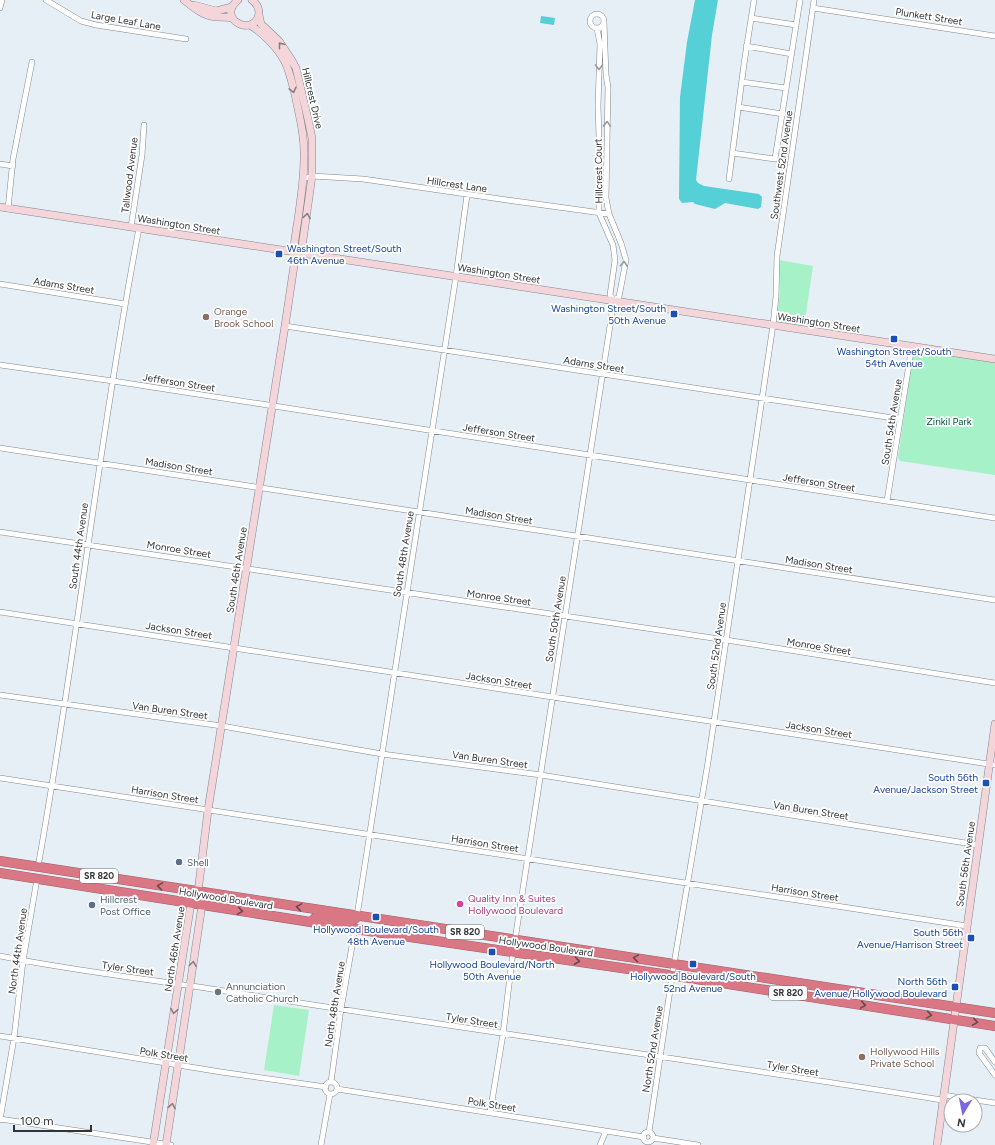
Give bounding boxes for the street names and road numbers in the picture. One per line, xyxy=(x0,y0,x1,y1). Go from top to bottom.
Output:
street label: Plunkett Street xyxy=(895,5,963,28)
street label: Large Leaf Lane xyxy=(90,8,162,33)
street label: Hillcrest Drive xyxy=(299,66,326,131)
street label: Southwest 52nd Avenue xyxy=(767,109,796,220)
street label: Tallwood Avenue xyxy=(118,136,141,214)
street label: Hillcrest Court xyxy=(591,138,606,204)
street label: Hillcrest Lane xyxy=(426,174,488,195)
street label: Washington Street xyxy=(136,212,222,238)
street label: Washington Street xyxy=(456,261,542,287)
street label: Adams Street xyxy=(33,274,95,297)
street label: Washington Street xyxy=(776,310,862,336)
street label: Adams Street xyxy=(563,353,625,376)
street label: Jefferson Street xyxy=(142,370,216,395)
street label: South 54th Avenue xyxy=(878,378,905,466)
street label: Jefferson Street xyxy=(462,420,536,445)
street label: Madison Street xyxy=(144,455,214,478)
street label: Jefferson Street xyxy=(782,470,856,495)
street label: South 44th Avenue xyxy=(66,501,91,590)
street label: Madison Street xyxy=(464,504,534,527)
street label: South 48th Avenue xyxy=(390,509,417,598)
street label: South 46th Avenue xyxy=(223,526,250,614)
street label: Monroe Street xyxy=(146,538,212,561)
street label: Madison Street xyxy=(784,553,854,576)
street label: South 50th Avenue xyxy=(542,574,569,663)
street label: Monroe Street xyxy=(466,587,532,608)
street label: South 52nd Avenue xyxy=(704,601,729,691)
street label: Jackson Street xyxy=(145,619,213,642)
street label: Monroe Street xyxy=(786,635,852,658)
street label: Jackson Street xyxy=(465,669,533,692)
street label: Van Buren Street xyxy=(131,699,209,722)
street label: Jackson Street xyxy=(785,718,853,741)
street label: Van Buren Street xyxy=(451,748,529,771)
street label: Harrison Street xyxy=(130,783,200,806)
street label: Van Buren Street xyxy=(772,798,850,823)
street label: South 56th Avenue xyxy=(953,820,978,908)
street label: Harrison Street xyxy=(450,832,520,855)
road number: SR 820 xyxy=(80,869,118,883)
street label: Harrison Street xyxy=(770,881,840,904)
street label: Hollywood Boulevard xyxy=(178,885,274,912)
street label: North 46th Avenue xyxy=(161,905,188,993)
street label: North 44th Avenue xyxy=(5,907,30,995)
road number: SR 820 xyxy=(446,925,484,939)
street label: Hollywood Boulevard xyxy=(498,933,594,960)
street label: Tyler Street xyxy=(101,958,155,979)
street label: North 48th Avenue xyxy=(321,960,348,1048)
road number: SR 820 xyxy=(769,986,807,1000)
street label: North 52nd Avenue xyxy=(639,1004,666,1093)
street label: Tyler Street xyxy=(445,1010,499,1031)
street label: Polk Street xyxy=(139,1044,189,1065)
street label: Tyler Street xyxy=(766,1058,820,1079)
street label: Polk Street xyxy=(467,1094,517,1115)

